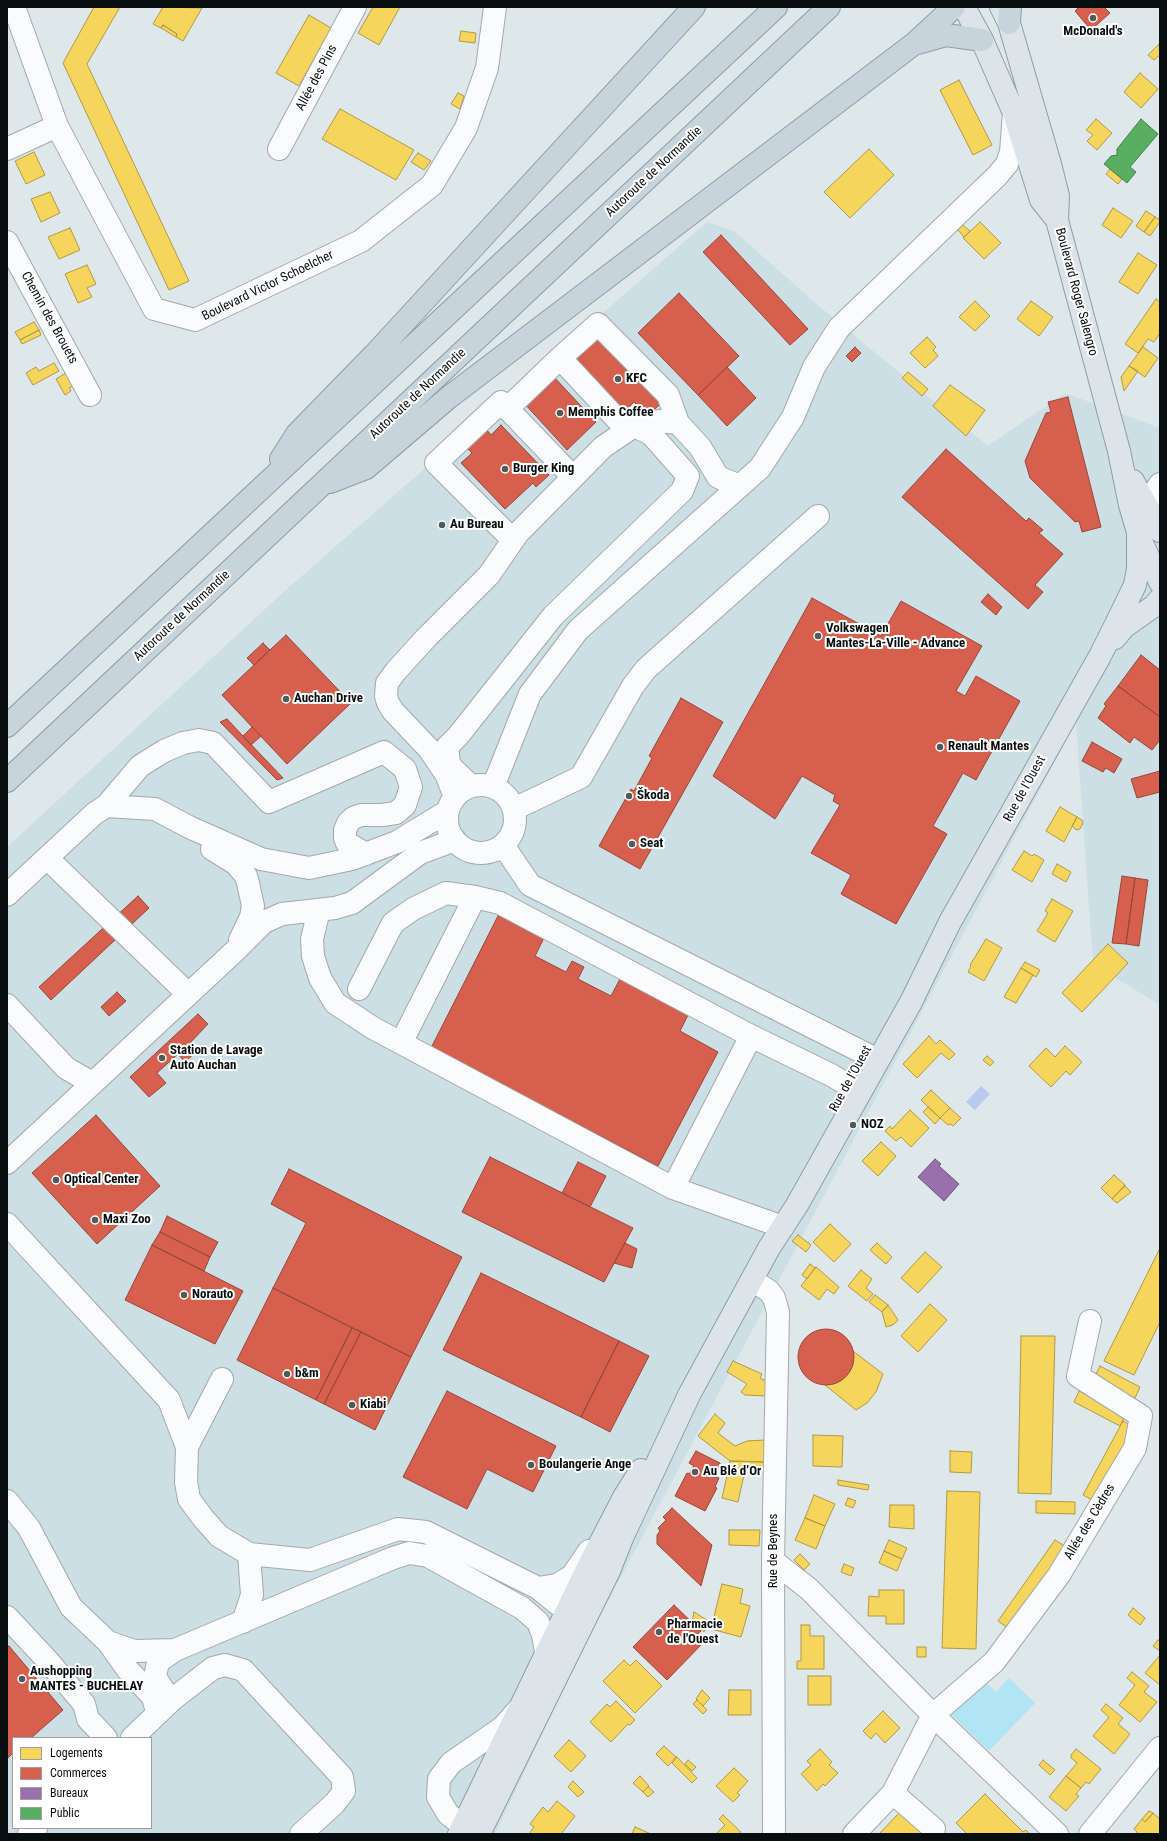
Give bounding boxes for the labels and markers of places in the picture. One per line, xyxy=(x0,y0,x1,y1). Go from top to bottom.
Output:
marker: McDonald's xyxy=(1088,13,1098,23)
place label: McDonald's xyxy=(1063,24,1123,40)
place label: KFC xyxy=(626,371,647,387)
marker: KFC xyxy=(613,374,623,384)
place label: Memphis Coffee xyxy=(568,405,653,421)
marker: Memphis Coffee xyxy=(555,408,565,418)
place label: Burger King xyxy=(513,461,574,477)
marker: Burger King xyxy=(500,464,510,474)
place label: Au Bureau xyxy=(450,517,504,533)
marker: Au Bureau xyxy=(437,520,447,530)
place label: Volkswagen Mantes-La-Ville - Advance xyxy=(826,621,965,652)
marker: Volkswagen Mantes-La-Ville - Advance xyxy=(813,631,823,641)
place label: Auchan Drive xyxy=(294,691,363,707)
marker: Auchan Drive xyxy=(281,694,291,704)
place label: Renault Mantes xyxy=(948,739,1029,755)
marker: Renault Mantes xyxy=(935,742,945,752)
place label: Škoda xyxy=(637,788,669,804)
marker: Škoda xyxy=(624,791,634,801)
place label: Seat xyxy=(640,836,663,852)
marker: Seat xyxy=(627,839,637,849)
place label: Station de Lavage Auto Auchan xyxy=(170,1043,263,1074)
marker: Station de Lavage Auto Auchan xyxy=(157,1053,167,1063)
place label: NOZ xyxy=(861,1117,884,1133)
marker: NOZ xyxy=(848,1120,858,1130)
place label: Optical Center xyxy=(64,1172,138,1188)
marker: Optical Center xyxy=(51,1175,61,1185)
place label: Maxi Zoo xyxy=(103,1212,151,1228)
marker: Maxi Zoo xyxy=(90,1215,100,1225)
place label: Norauto xyxy=(192,1287,233,1303)
marker: Norauto xyxy=(179,1290,189,1300)
place label: b&m xyxy=(295,1366,319,1382)
marker: b&m xyxy=(282,1369,292,1379)
place label: Kiabi xyxy=(360,1397,386,1413)
marker: Kiabi xyxy=(347,1400,357,1410)
place label: Boulangerie Ange xyxy=(539,1457,631,1473)
marker: Boulangerie Ange xyxy=(526,1460,536,1470)
place label: Au Blé d’Or xyxy=(703,1464,761,1480)
marker: Au Blé d’Or xyxy=(690,1467,700,1477)
place label: Pharmacie de l'Ouest xyxy=(667,1617,722,1648)
marker: Pharmacie de l'Ouest xyxy=(654,1627,664,1637)
place label: Aushopping MANTES - BUCHELAY xyxy=(30,1664,143,1695)
marker: Aushopping MANTES - BUCHELAY xyxy=(17,1674,27,1684)

